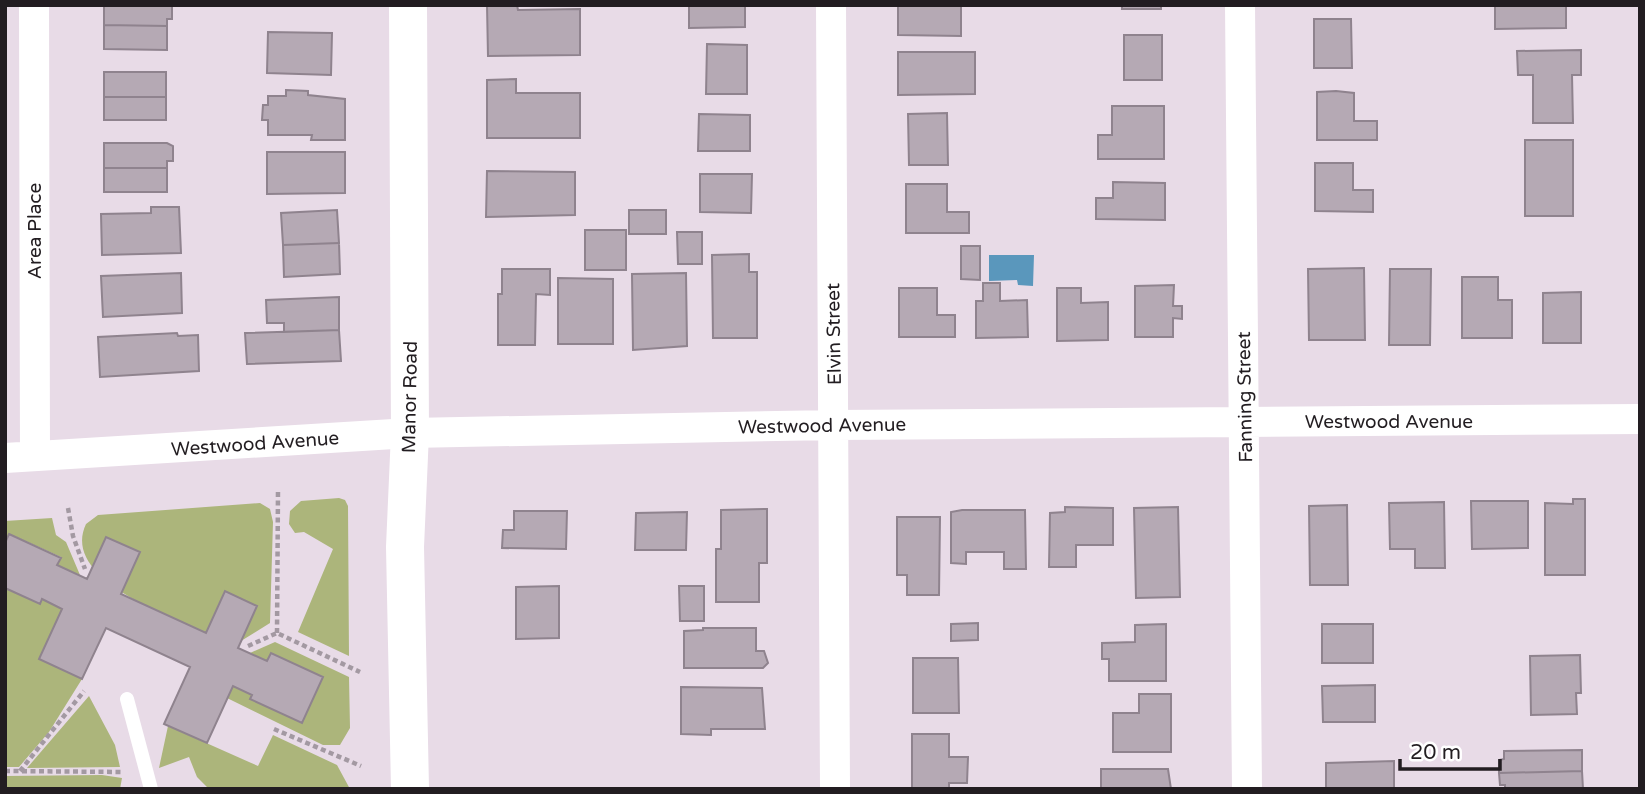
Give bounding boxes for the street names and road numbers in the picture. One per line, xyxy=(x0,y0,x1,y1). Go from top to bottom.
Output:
street label: Area Place xyxy=(24,183,46,279)
street label: Elvin Street xyxy=(822,283,846,385)
street label: Fanning Street xyxy=(1233,331,1257,463)
street label: Manor Road xyxy=(398,341,422,453)
street label: Westwood Avenue xyxy=(1305,411,1473,433)
street label: Westwood Avenue xyxy=(738,414,906,438)
street label: Westwood Avenue xyxy=(170,427,340,461)

